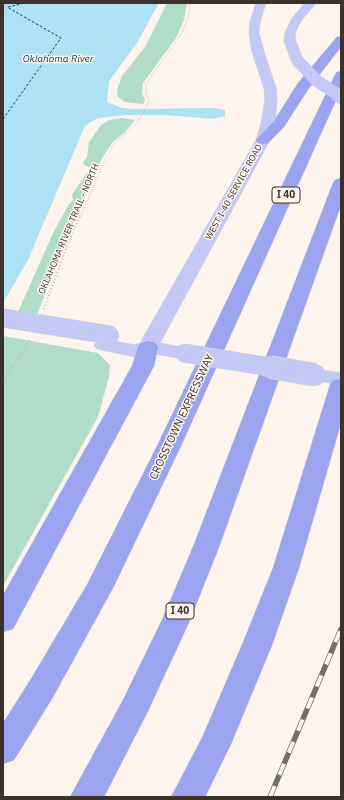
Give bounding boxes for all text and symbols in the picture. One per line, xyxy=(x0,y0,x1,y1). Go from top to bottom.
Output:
water label: Oklahoma River xyxy=(23,53,93,65)
street label: WEST I-40 SERVICE ROAD xyxy=(203,142,265,242)
street label: OKLAHOMA RIVER TRAIL - NORTH xyxy=(37,162,101,296)
road number: I 40 xyxy=(272,187,300,203)
street label: CROSSTOWN EXPRESSWAY xyxy=(147,352,217,482)
road number: I 40 xyxy=(166,603,194,619)

